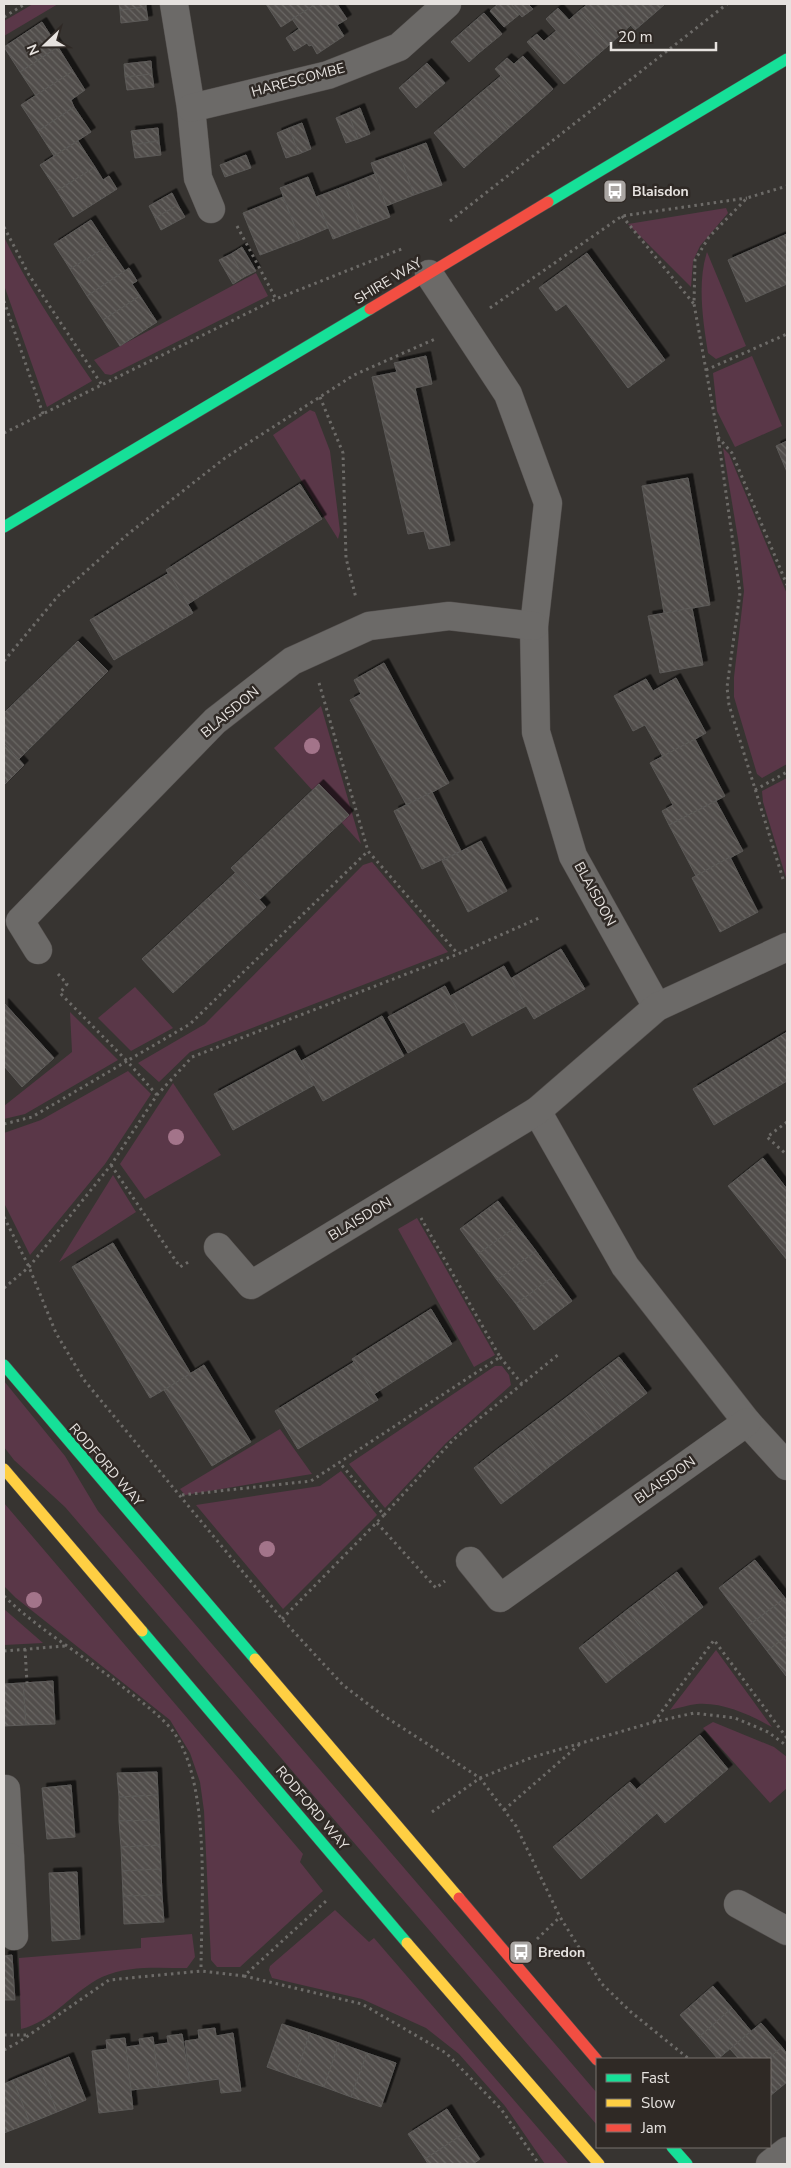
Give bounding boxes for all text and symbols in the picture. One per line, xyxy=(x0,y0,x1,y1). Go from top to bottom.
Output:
north arrow xyxy=(20,20,70,70)
scale bar xyxy=(611,20,716,52)
text: 20 m xyxy=(618,27,653,47)
text: N xyxy=(23,41,44,58)
street label: HARESCOMBE xyxy=(249,58,347,102)
bus stop icon: Blaisdon xyxy=(602,178,628,204)
place label: Blaisdon xyxy=(632,182,689,201)
street label: SHIRE WAY xyxy=(350,253,426,309)
street label: BLAISDON xyxy=(197,682,263,742)
street label: BLAISDON xyxy=(570,858,620,930)
street label: BLAISDON xyxy=(325,1193,395,1245)
street label: RODFORD WAY xyxy=(65,1419,148,1511)
street label: BLAISDON xyxy=(631,1452,699,1508)
street label: RODFORD WAY xyxy=(271,1762,353,1855)
bus stop icon: Bredon xyxy=(508,1939,534,1965)
place label: Bredon xyxy=(538,1943,585,1962)
legend xyxy=(596,2058,771,2148)
text: Fast xyxy=(641,2068,670,2088)
text: Slow xyxy=(641,2093,676,2113)
text: Jam xyxy=(640,2118,667,2138)

